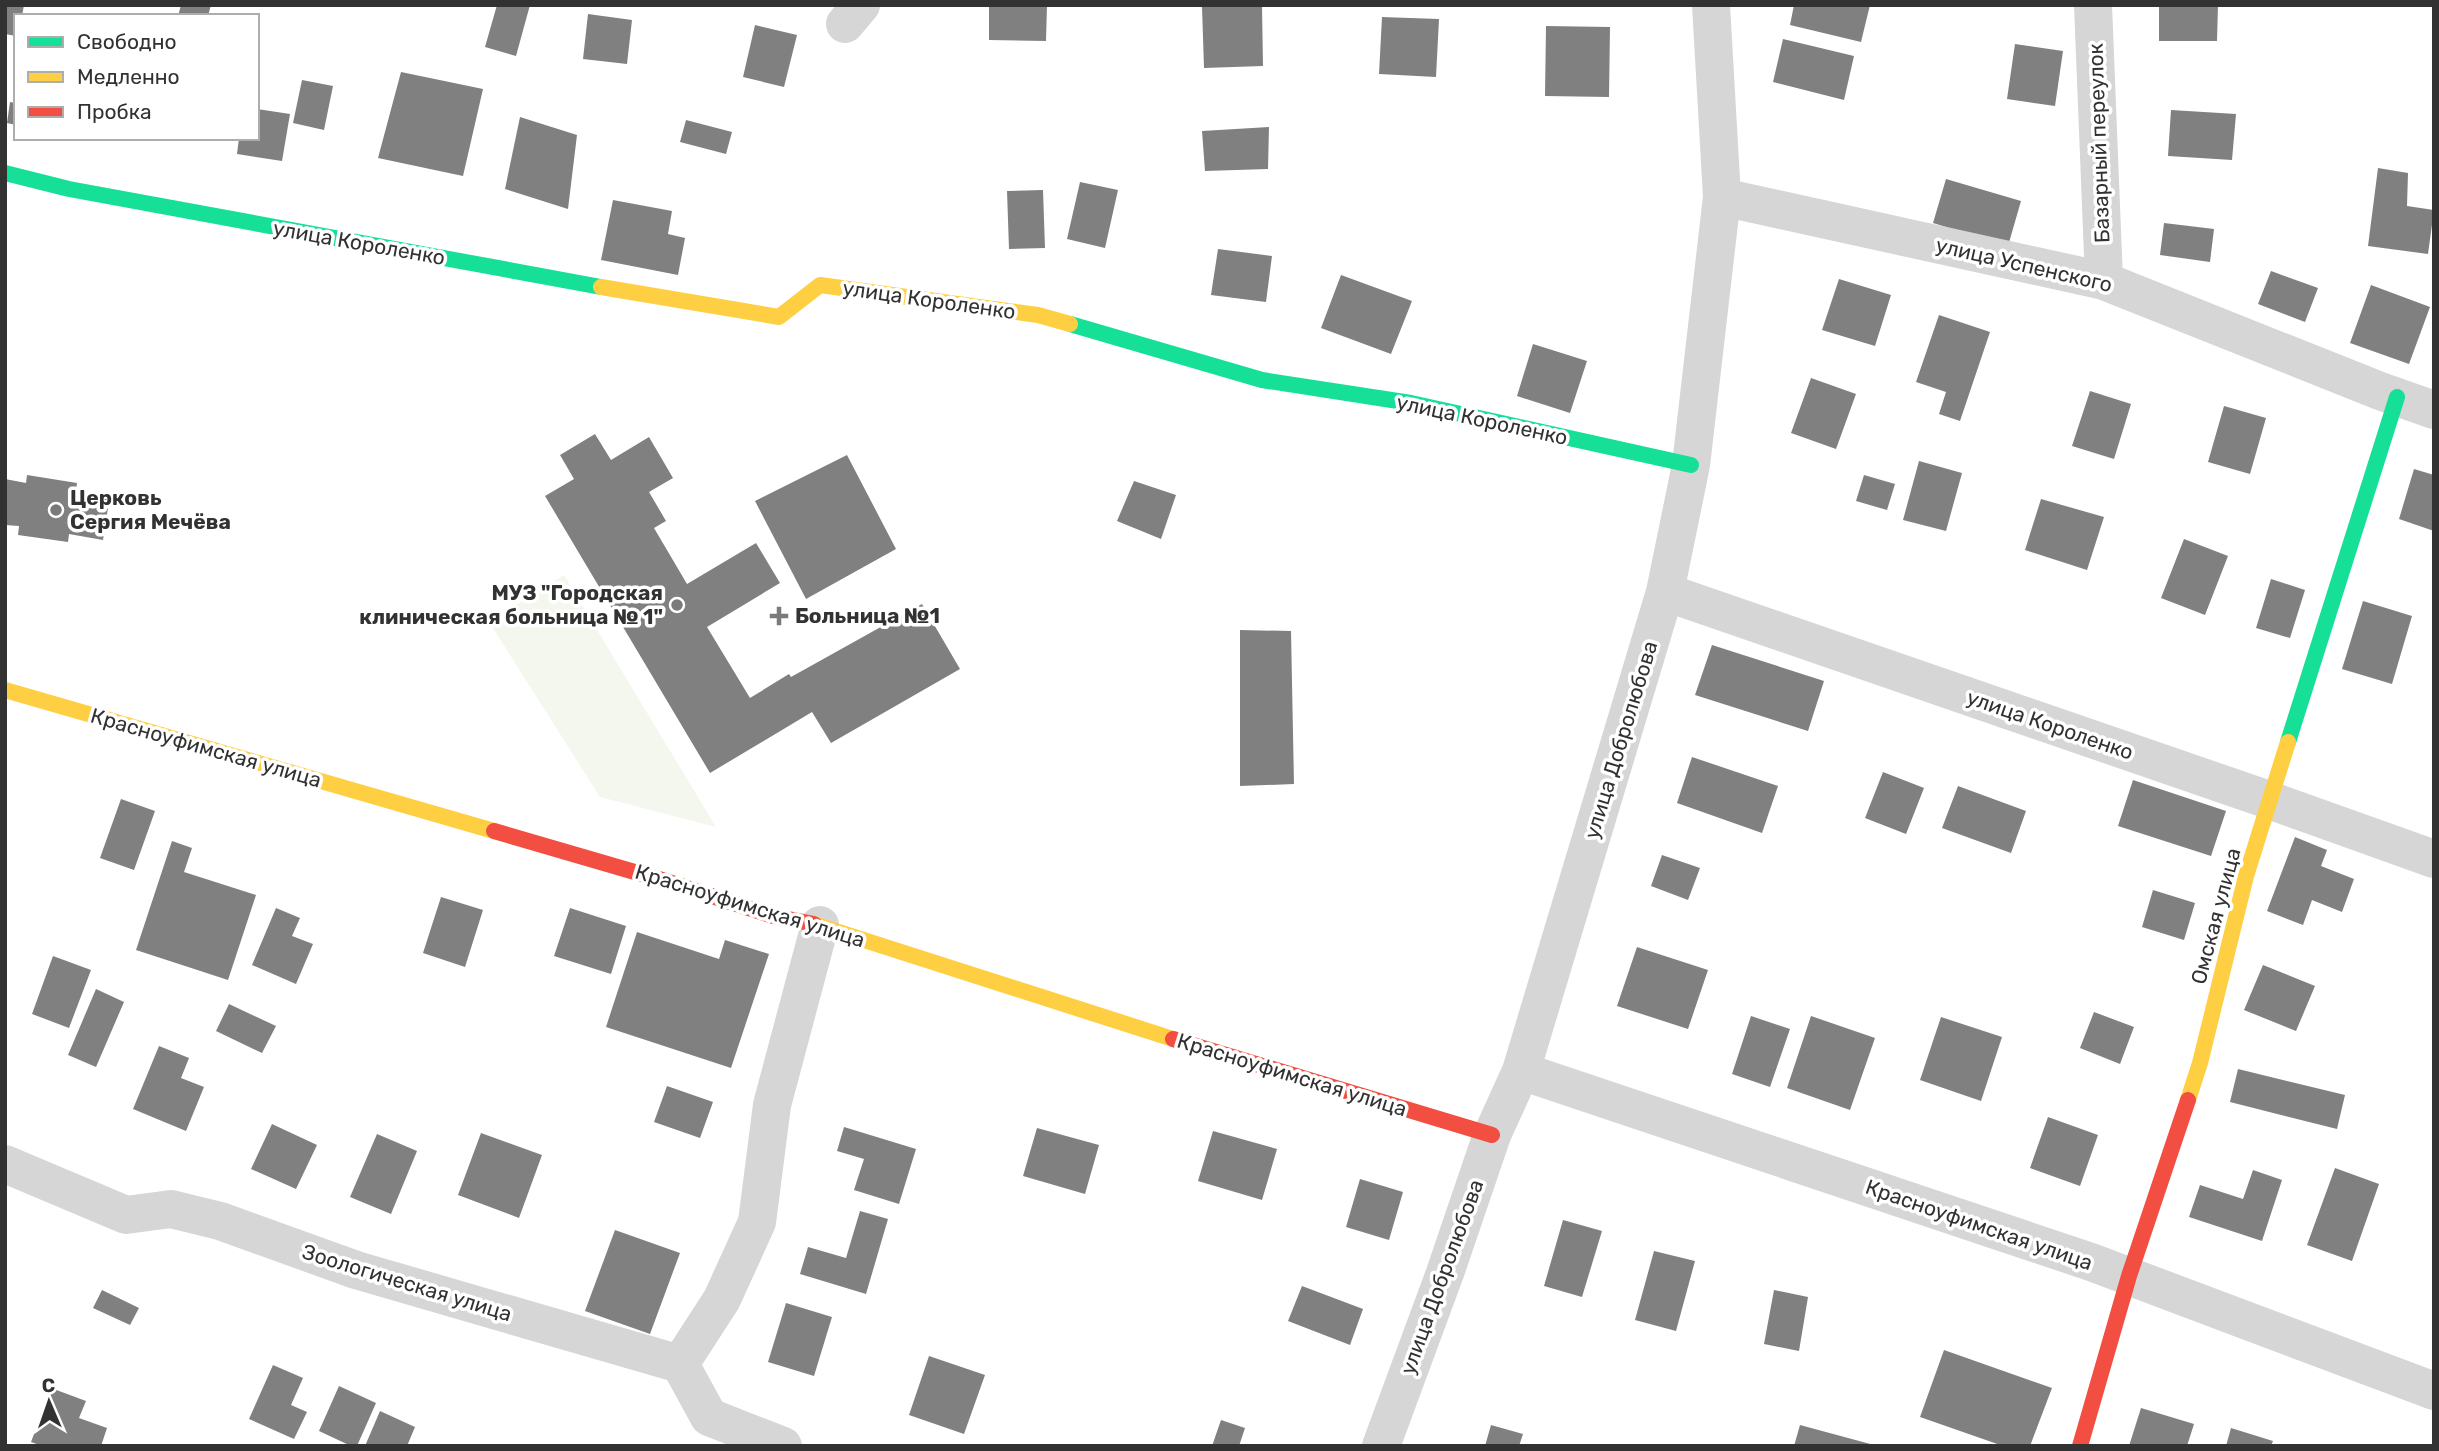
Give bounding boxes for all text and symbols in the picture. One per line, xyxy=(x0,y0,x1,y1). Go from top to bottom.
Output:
legend xyxy=(14,14,259,140)
text: Свободно xyxy=(77,29,177,54)
street label: Базарный переулок xyxy=(2083,43,2114,243)
text: Медленно xyxy=(77,64,180,89)
text: Пробка xyxy=(77,99,152,124)
street label: улица Короленко xyxy=(271,215,447,270)
street label: улица Успенского xyxy=(1933,232,2115,297)
street label: улица Короленко xyxy=(841,275,1017,324)
street label: улица Короленко xyxy=(1394,389,1570,450)
place label: Церковь Сергия Мечёва xyxy=(70,485,231,534)
marker: Церковь Сергия Мечёва xyxy=(48,502,64,518)
place label: МУЗ "Городская клиническая больница № 1" xyxy=(359,580,663,629)
marker: МУЗ "Городская клиническая больница № 1" xyxy=(669,597,685,613)
place label: Больница №1 xyxy=(795,603,940,628)
marker: Больница №1 xyxy=(769,606,789,626)
street label: улица Добролюбова xyxy=(1579,638,1663,842)
street label: улица Короленко xyxy=(1964,684,2137,765)
street label: Красноуфимская улица xyxy=(88,703,324,792)
street label: Омская улица xyxy=(2185,845,2246,987)
street label: Красноуфимская улица xyxy=(632,859,868,952)
street label: Красноуфимская улица xyxy=(1174,1028,1410,1121)
street label: Красноуфимская улица xyxy=(1862,1174,2096,1275)
street label: улица Добролюбова xyxy=(1395,1176,1488,1378)
street label: Зоологическая улица xyxy=(299,1239,515,1326)
north arrow xyxy=(14,1367,84,1437)
text: С xyxy=(41,1374,55,1397)

